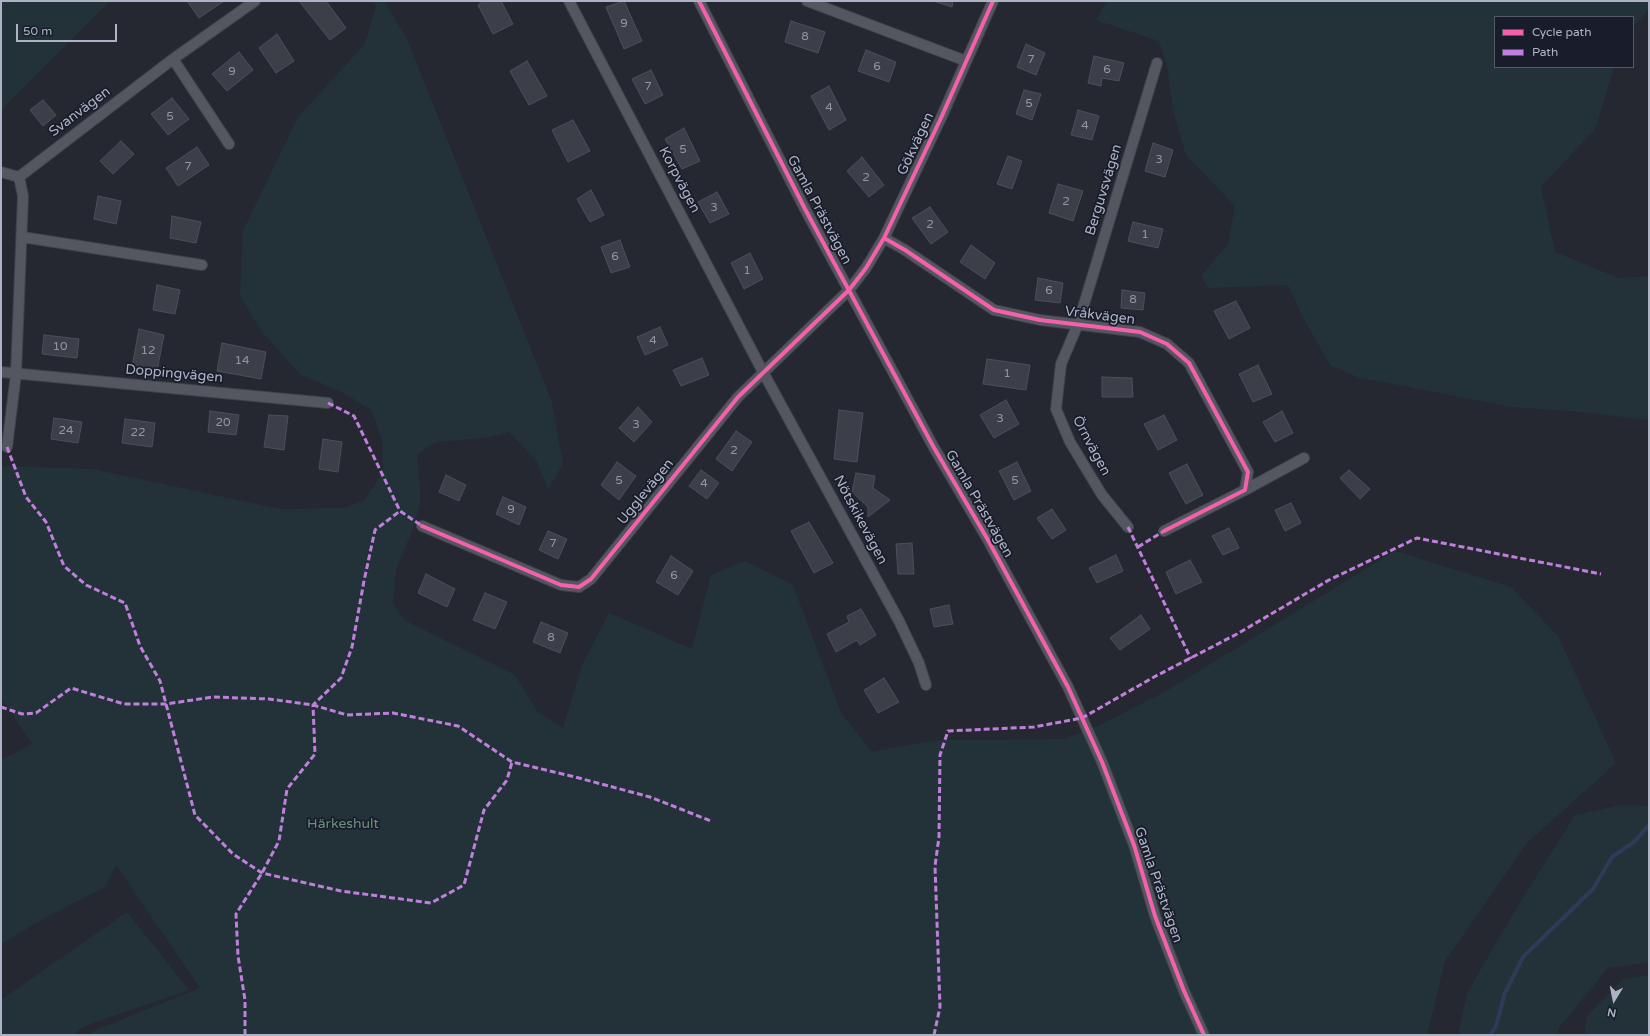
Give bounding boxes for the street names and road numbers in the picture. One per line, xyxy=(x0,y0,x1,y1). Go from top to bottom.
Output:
street label: Svanvägen xyxy=(46,84,114,140)
street label: Gökvägen xyxy=(894,110,938,178)
street label: Berguvsvägen xyxy=(1082,142,1126,238)
street label: Korpvägen xyxy=(655,144,703,216)
street label: Gamla Prästvägen xyxy=(783,153,855,267)
street label: Vråkvägen xyxy=(1064,303,1136,329)
street label: Doppingvägen xyxy=(125,361,223,387)
street label: Örnvägen xyxy=(1068,413,1114,479)
street label: Gamla Prästvägen xyxy=(941,447,1017,561)
street label: Ugglevägen xyxy=(614,456,678,528)
street label: Nötskikevägen xyxy=(829,473,891,567)
street label: Gamla Prästvägen xyxy=(1130,825,1186,945)

